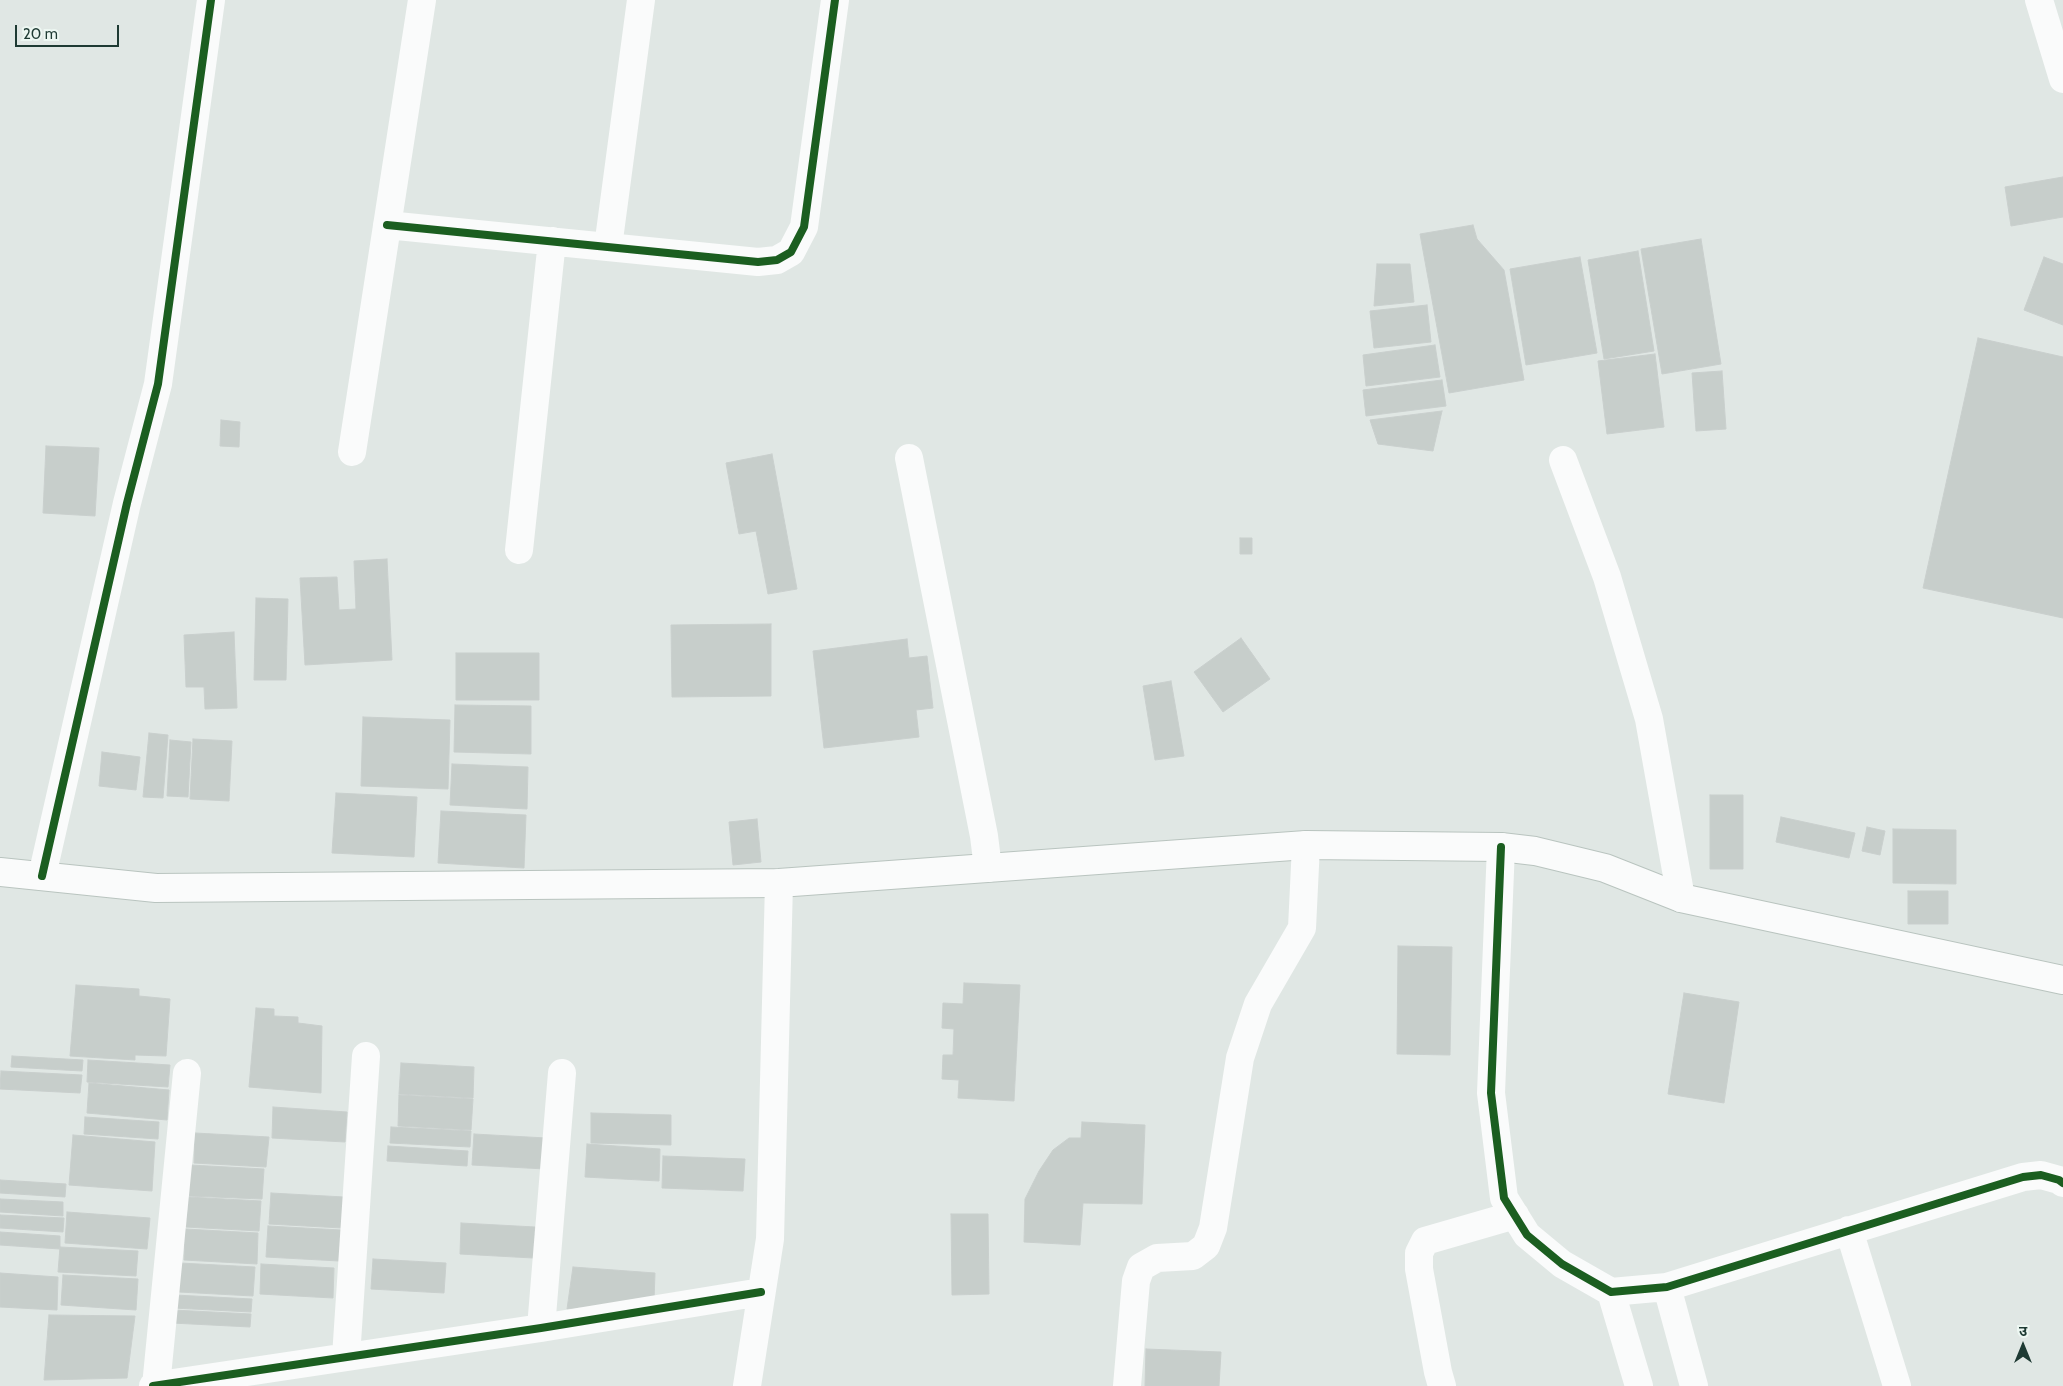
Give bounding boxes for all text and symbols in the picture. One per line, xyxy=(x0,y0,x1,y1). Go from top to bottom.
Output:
scale bar xyxy=(18,15,121,47)
text: 20 m xyxy=(23,25,58,43)
north arrow xyxy=(1998,1321,2048,1371)
text: उ xyxy=(2019,1322,2027,1340)

